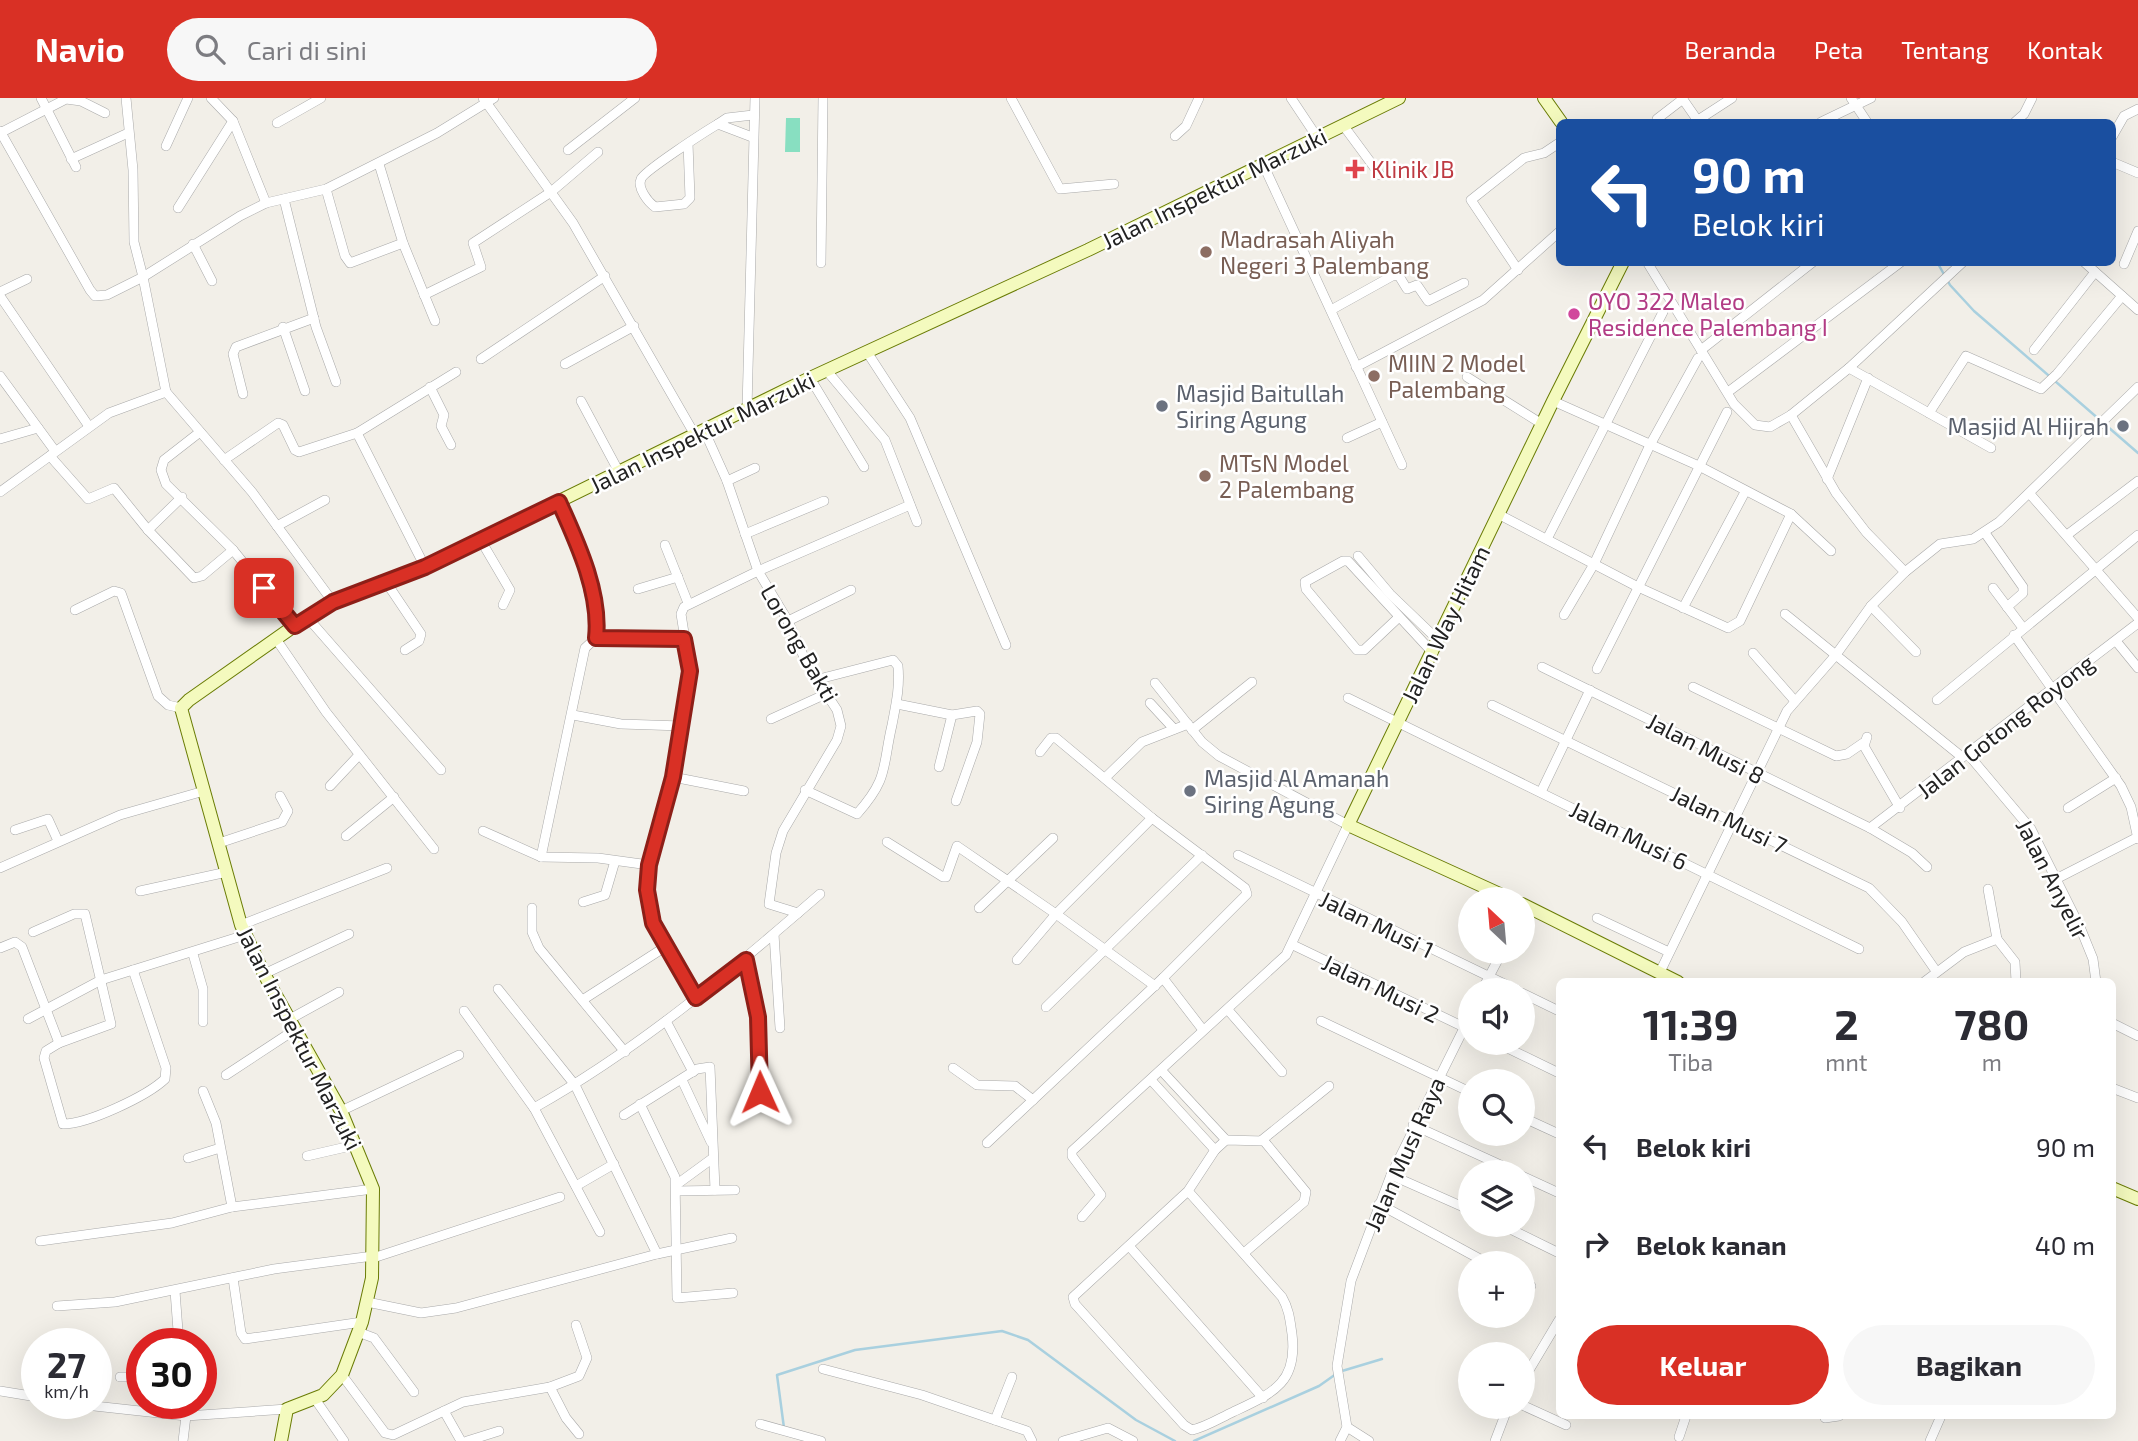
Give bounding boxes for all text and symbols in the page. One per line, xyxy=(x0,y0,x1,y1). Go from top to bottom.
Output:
search box xyxy=(167,18,657,81)
text: Navio xyxy=(35,29,125,69)
icon: search xyxy=(191,30,229,68)
text: Cari di sini xyxy=(247,34,367,65)
text: Beranda xyxy=(1685,35,1776,64)
text: Peta xyxy=(1814,35,1863,64)
text: Tentang xyxy=(1901,35,1989,64)
text: Kontak xyxy=(2027,35,2103,64)
street label: Jalan Inspektur Marzuki xyxy=(1097,121,1331,255)
text: 90 m xyxy=(1692,144,1806,203)
icon: left xyxy=(1577,147,1668,238)
place label: Klinik JB xyxy=(1371,155,1454,183)
marker: Klinik JB xyxy=(1345,159,1365,179)
text: Belok kiri xyxy=(1692,204,1825,242)
place label: Madrasah Aliyah Negeri 3 Palembang xyxy=(1220,225,1429,279)
marker: Madrasah Aliyah Negeri 3 Palembang xyxy=(1198,244,1214,260)
place label: OYO 322 Maleo Residence Palembang I xyxy=(1588,287,1828,341)
marker: OYO 322 Maleo Residence Palembang I xyxy=(1566,306,1582,322)
place label: MIIN 2 Model Palembang xyxy=(1388,349,1525,403)
street label: Jalan Inspektur Marzuki xyxy=(585,365,819,499)
marker: MIIN 2 Model Palembang xyxy=(1366,368,1382,384)
place label: Masjid Baitullah Siring Agung xyxy=(1176,379,1344,433)
marker: Masjid Baitullah Siring Agung xyxy=(1154,398,1170,414)
place label: Masjid Al Hijrah xyxy=(1948,412,2109,440)
marker: Masjid Al Hijrah xyxy=(2115,418,2131,434)
place label: MTsN Model 2 Palembang xyxy=(1219,449,1355,503)
marker: MTsN Model 2 Palembang xyxy=(1197,468,1213,484)
street label: Jalan Way Hitam xyxy=(1395,541,1495,707)
pin xyxy=(234,558,294,618)
icon: arrive xyxy=(245,569,283,607)
street label: Lorong Bakti xyxy=(755,579,845,707)
street label: Jalan Gotong Royong xyxy=(1911,648,2099,804)
street label: Jalan Musi 8 xyxy=(1643,706,1769,790)
place label: Masjid Al Amanah Siring Agung xyxy=(1204,764,1389,818)
street label: Jalan Musi 7 xyxy=(1666,779,1792,859)
marker: Masjid Al Amanah Siring Agung xyxy=(1182,783,1198,799)
street label: Jalan Musi 6 xyxy=(1566,795,1692,875)
street label: Jalan Anyelir xyxy=(2011,814,2095,944)
street label: Jalan Musi 1 xyxy=(1315,884,1439,964)
north arrow xyxy=(1458,887,1535,964)
map controls xyxy=(1458,887,1535,1419)
street label: Jalan Inspektur Marzuki xyxy=(231,922,369,1154)
street label: Jalan Musi 2 xyxy=(1318,948,1444,1028)
button: sound xyxy=(1458,978,1535,1055)
text: 11:39 xyxy=(1643,998,1738,1048)
text: 2 xyxy=(1834,998,1859,1048)
text: 780 xyxy=(1954,998,2029,1048)
text: Tiba xyxy=(1668,1048,1713,1076)
text: mnt xyxy=(1825,1048,1868,1076)
text: m xyxy=(1982,1048,2002,1076)
position arrow xyxy=(723,1055,797,1129)
button: search xyxy=(1458,1069,1535,1146)
street label: Jalan Musi Raya xyxy=(1358,1073,1450,1235)
icon: left xyxy=(1577,1127,1615,1165)
text: Belok kiri xyxy=(1636,1131,1751,1162)
text: 90 m xyxy=(2036,1131,2095,1162)
button: layers xyxy=(1458,1160,1535,1237)
icon: right xyxy=(1577,1225,1615,1263)
text: Belok kanan xyxy=(1636,1229,1787,1260)
text: 40 m xyxy=(2035,1229,2095,1260)
button: + xyxy=(1458,1251,1535,1328)
button: Keluar xyxy=(1577,1325,1829,1405)
button: Bagikan xyxy=(1843,1325,2095,1405)
speed limit sign: 30 xyxy=(126,1328,217,1419)
button: − xyxy=(1458,1342,1535,1419)
text: 27 xyxy=(47,1343,86,1385)
text: km/h xyxy=(44,1380,89,1402)

